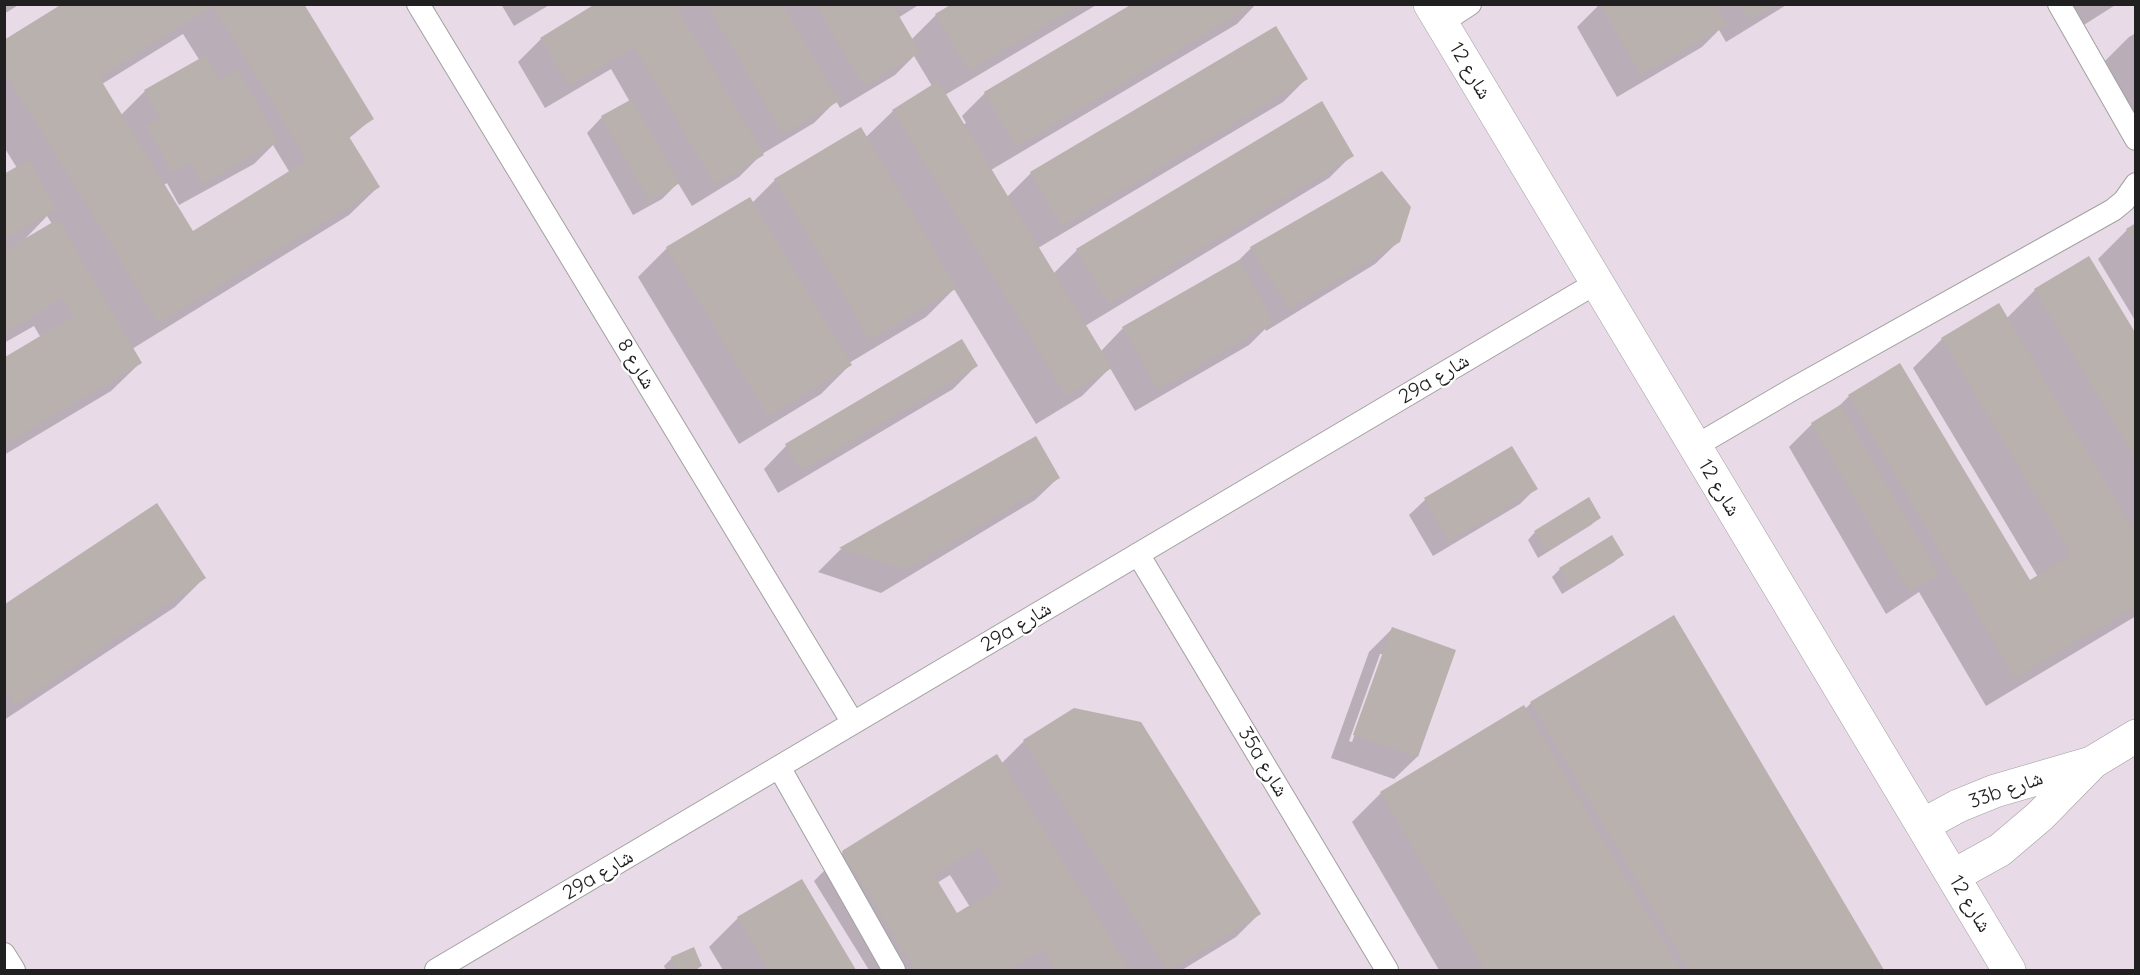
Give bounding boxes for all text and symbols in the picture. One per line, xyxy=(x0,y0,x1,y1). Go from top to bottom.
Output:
street label: شارع 12 xyxy=(1444,38,1496,104)
street label: شارع 8 xyxy=(612,335,660,393)
street label: 29a شارع xyxy=(1394,349,1474,409)
street label: شارع 12 xyxy=(1693,455,1745,521)
street label: 29a شارع xyxy=(976,597,1056,657)
street label: 35a شارع xyxy=(1233,723,1293,801)
street label: 33b شارع xyxy=(1966,766,2046,814)
street label: 29a شارع xyxy=(558,845,638,905)
street label: شارع 12 xyxy=(1944,871,1996,937)

